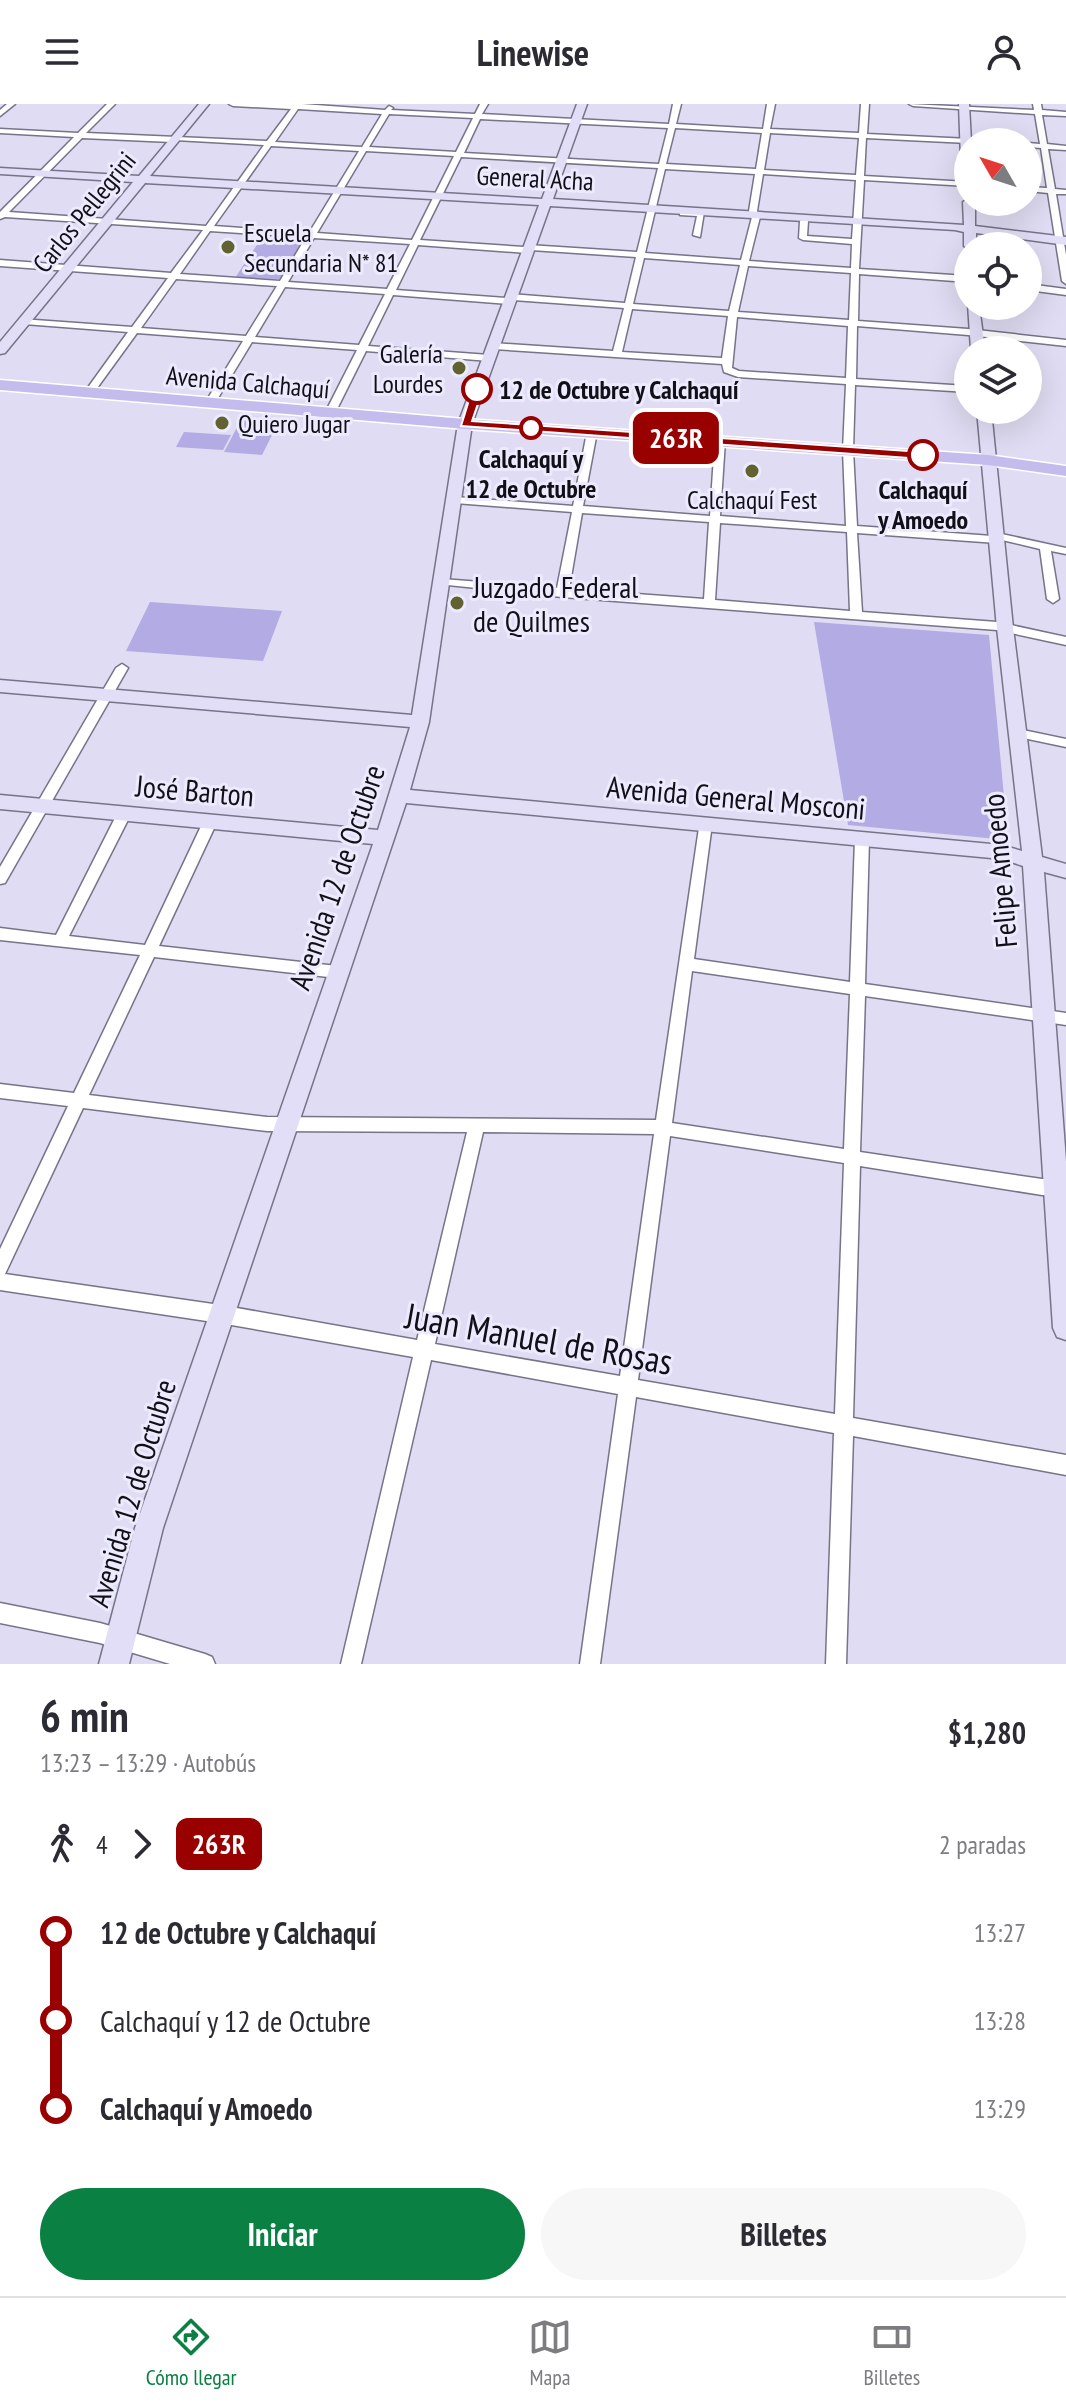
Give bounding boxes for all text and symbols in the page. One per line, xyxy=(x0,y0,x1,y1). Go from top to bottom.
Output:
text: Linewise xyxy=(477,29,589,76)
icon: menu xyxy=(40,30,84,74)
icon: person xyxy=(982,30,1026,74)
north arrow xyxy=(954,128,1042,216)
map controls xyxy=(954,128,1042,424)
street label: Carlos Pellegrini xyxy=(25,145,143,279)
street label: General Acha xyxy=(476,158,594,198)
place label: Escuela Secundaria N* 81 xyxy=(244,216,398,279)
button: locate xyxy=(954,232,1042,320)
marker: Escuela Secundaria N* 81 xyxy=(219,238,237,256)
button: layers xyxy=(954,336,1042,424)
place label: Galería Lourdes xyxy=(373,337,443,400)
street label: Avenida Calchaquí xyxy=(165,358,331,406)
marker: Galería Lourdes xyxy=(450,359,468,377)
place label: 12 de Octubre y Calchaquí xyxy=(499,373,739,406)
marker: 12 de Octubre y Calchaquí xyxy=(462,374,492,404)
place label: Quiero Jugar xyxy=(238,407,350,440)
line badge: 263R xyxy=(620,412,732,464)
marker: Quiero Jugar xyxy=(213,414,231,432)
marker: Calchaquí y 12 de Octubre xyxy=(520,417,542,439)
text: 263R xyxy=(649,419,703,456)
marker: Calchaquí y Amoedo xyxy=(908,440,938,470)
place label: Calchaquí y 12 de Octubre xyxy=(466,442,596,505)
marker: Calchaquí Fest xyxy=(743,462,761,480)
place label: Calchaquí y Amoedo xyxy=(877,473,968,536)
place label: Calchaquí Fest xyxy=(687,483,817,516)
place label: Juzgado Federal de Quilmes xyxy=(472,567,638,640)
marker: Juzgado Federal de Quilmes xyxy=(448,594,466,612)
street label: Avenida 12 de Octubre xyxy=(279,759,393,995)
street label: José Barton xyxy=(133,765,256,815)
street label: Avenida General Mosconi xyxy=(605,766,867,828)
street label: Felipe Amoedo xyxy=(973,792,1025,950)
street label: Juan Manuel de Rosas xyxy=(401,1291,676,1385)
street label: Avenida 12 de Octubre xyxy=(78,1375,184,1611)
text: 6 min xyxy=(40,1687,129,1744)
text: $1,280 xyxy=(948,1713,1026,1752)
text: 13:23 – 13:29 · Autobús xyxy=(40,1746,256,1779)
icon: walk xyxy=(40,1822,84,1866)
icon: forward xyxy=(120,1822,164,1866)
text: 263R xyxy=(192,1825,246,1862)
text: 4 xyxy=(96,1828,108,1861)
text: 2 paradas xyxy=(939,1828,1026,1861)
text: 12 de Octubre y Calchaquí xyxy=(100,1913,376,1952)
text: 13:27 xyxy=(974,1916,1026,1949)
text: Calchaquí y 12 de Octubre xyxy=(100,2001,371,2040)
text: 13:28 xyxy=(974,2004,1026,2037)
text: Calchaquí y Amoedo xyxy=(100,2089,313,2128)
text: 13:29 xyxy=(974,2092,1026,2125)
button: Iniciar xyxy=(40,2188,525,2280)
button: Billetes xyxy=(541,2188,1026,2280)
tab: Cómo llegar xyxy=(146,2315,237,2391)
tab: Mapa xyxy=(528,2315,572,2391)
tab: Billetes xyxy=(863,2315,920,2391)

